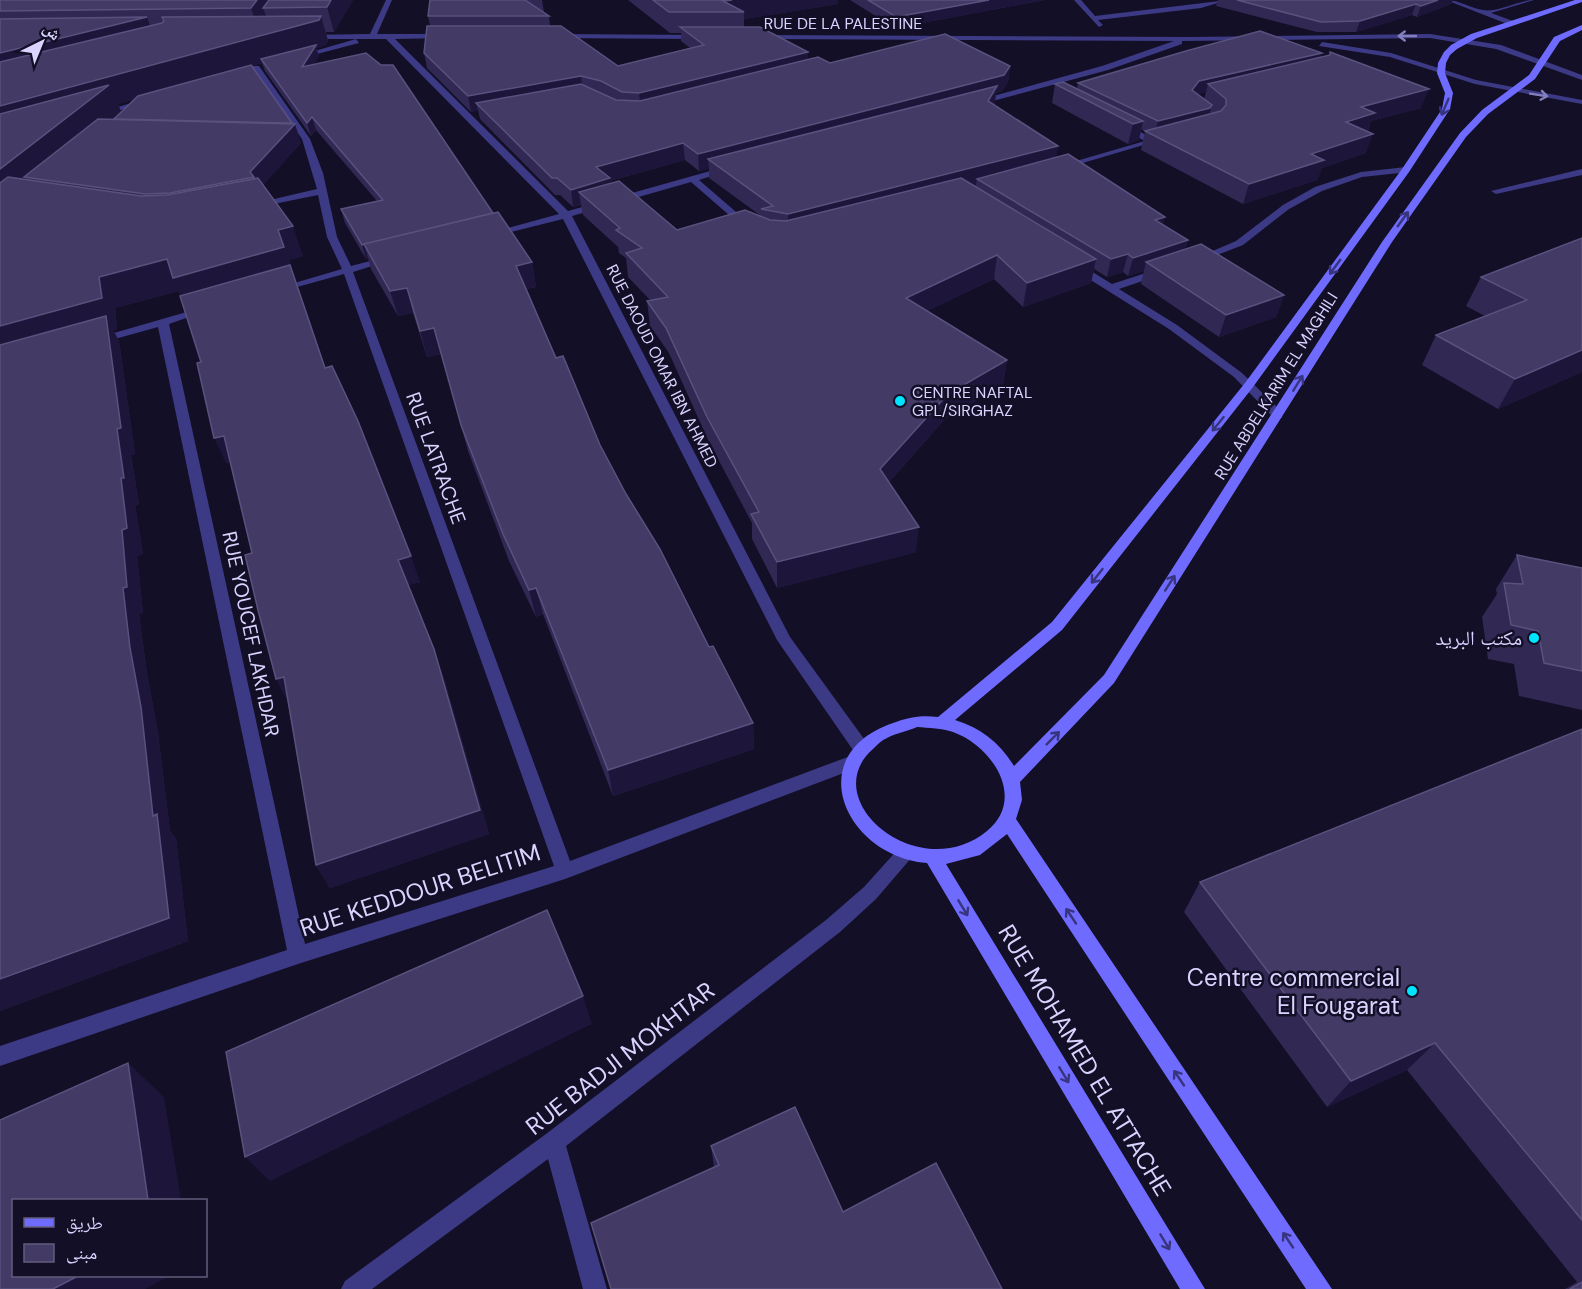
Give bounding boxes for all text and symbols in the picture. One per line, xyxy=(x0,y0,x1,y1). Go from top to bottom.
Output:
north arrow xyxy=(12,12,72,72)
street label: RUE DE LA PALESTINE xyxy=(764,13,922,34)
text: ش xyxy=(39,18,65,45)
one-way arrow xyxy=(1397,30,1417,41)
one-way arrow xyxy=(1529,89,1548,100)
one-way arrow xyxy=(1438,97,1450,115)
one-way arrow xyxy=(1397,212,1409,228)
one-way arrow xyxy=(1329,259,1341,275)
street label: RUE DAOUD OMAR IBN AHMED xyxy=(601,261,723,471)
street label: RUE ABDELKARIM EL MAGHILI xyxy=(1210,288,1342,484)
one-way arrow xyxy=(1292,376,1304,392)
place label: CENTRE NAFTAL GPL/SIRGHAZ xyxy=(912,382,1032,421)
street label: RUE LATRACHE xyxy=(400,388,472,528)
marker: CENTRE NAFTAL GPL/SIRGHAZ xyxy=(893,394,907,408)
one-way arrow xyxy=(1212,416,1225,432)
street label: RUE YOUCEF LAKHDAR xyxy=(217,529,285,739)
one-way arrow xyxy=(1090,568,1103,584)
one-way arrow xyxy=(1164,575,1176,592)
place label: مكتب البريد xyxy=(1436,625,1522,651)
marker: مكتب البريد xyxy=(1527,631,1541,645)
one-way arrow xyxy=(1046,731,1061,745)
street label: RUE KEDDOUR BELITIM xyxy=(296,836,544,944)
one-way arrow xyxy=(958,899,970,916)
one-way arrow xyxy=(1065,908,1077,925)
street label: RUE MOHAMED EL ATTACHE xyxy=(992,919,1178,1201)
place label: Centre commercial El Fougarat xyxy=(1187,962,1400,1021)
street label: RUE BADJI MOKHTAR xyxy=(519,975,721,1141)
marker: Centre commercial El Fougarat xyxy=(1405,984,1419,998)
one-way arrow xyxy=(1058,1066,1070,1083)
one-way arrow xyxy=(1173,1070,1186,1087)
legend xyxy=(12,1199,207,1277)
text: طريق xyxy=(66,1211,103,1235)
one-way arrow xyxy=(1159,1233,1171,1250)
one-way arrow xyxy=(1282,1233,1294,1249)
text: مبنى xyxy=(66,1241,97,1265)

